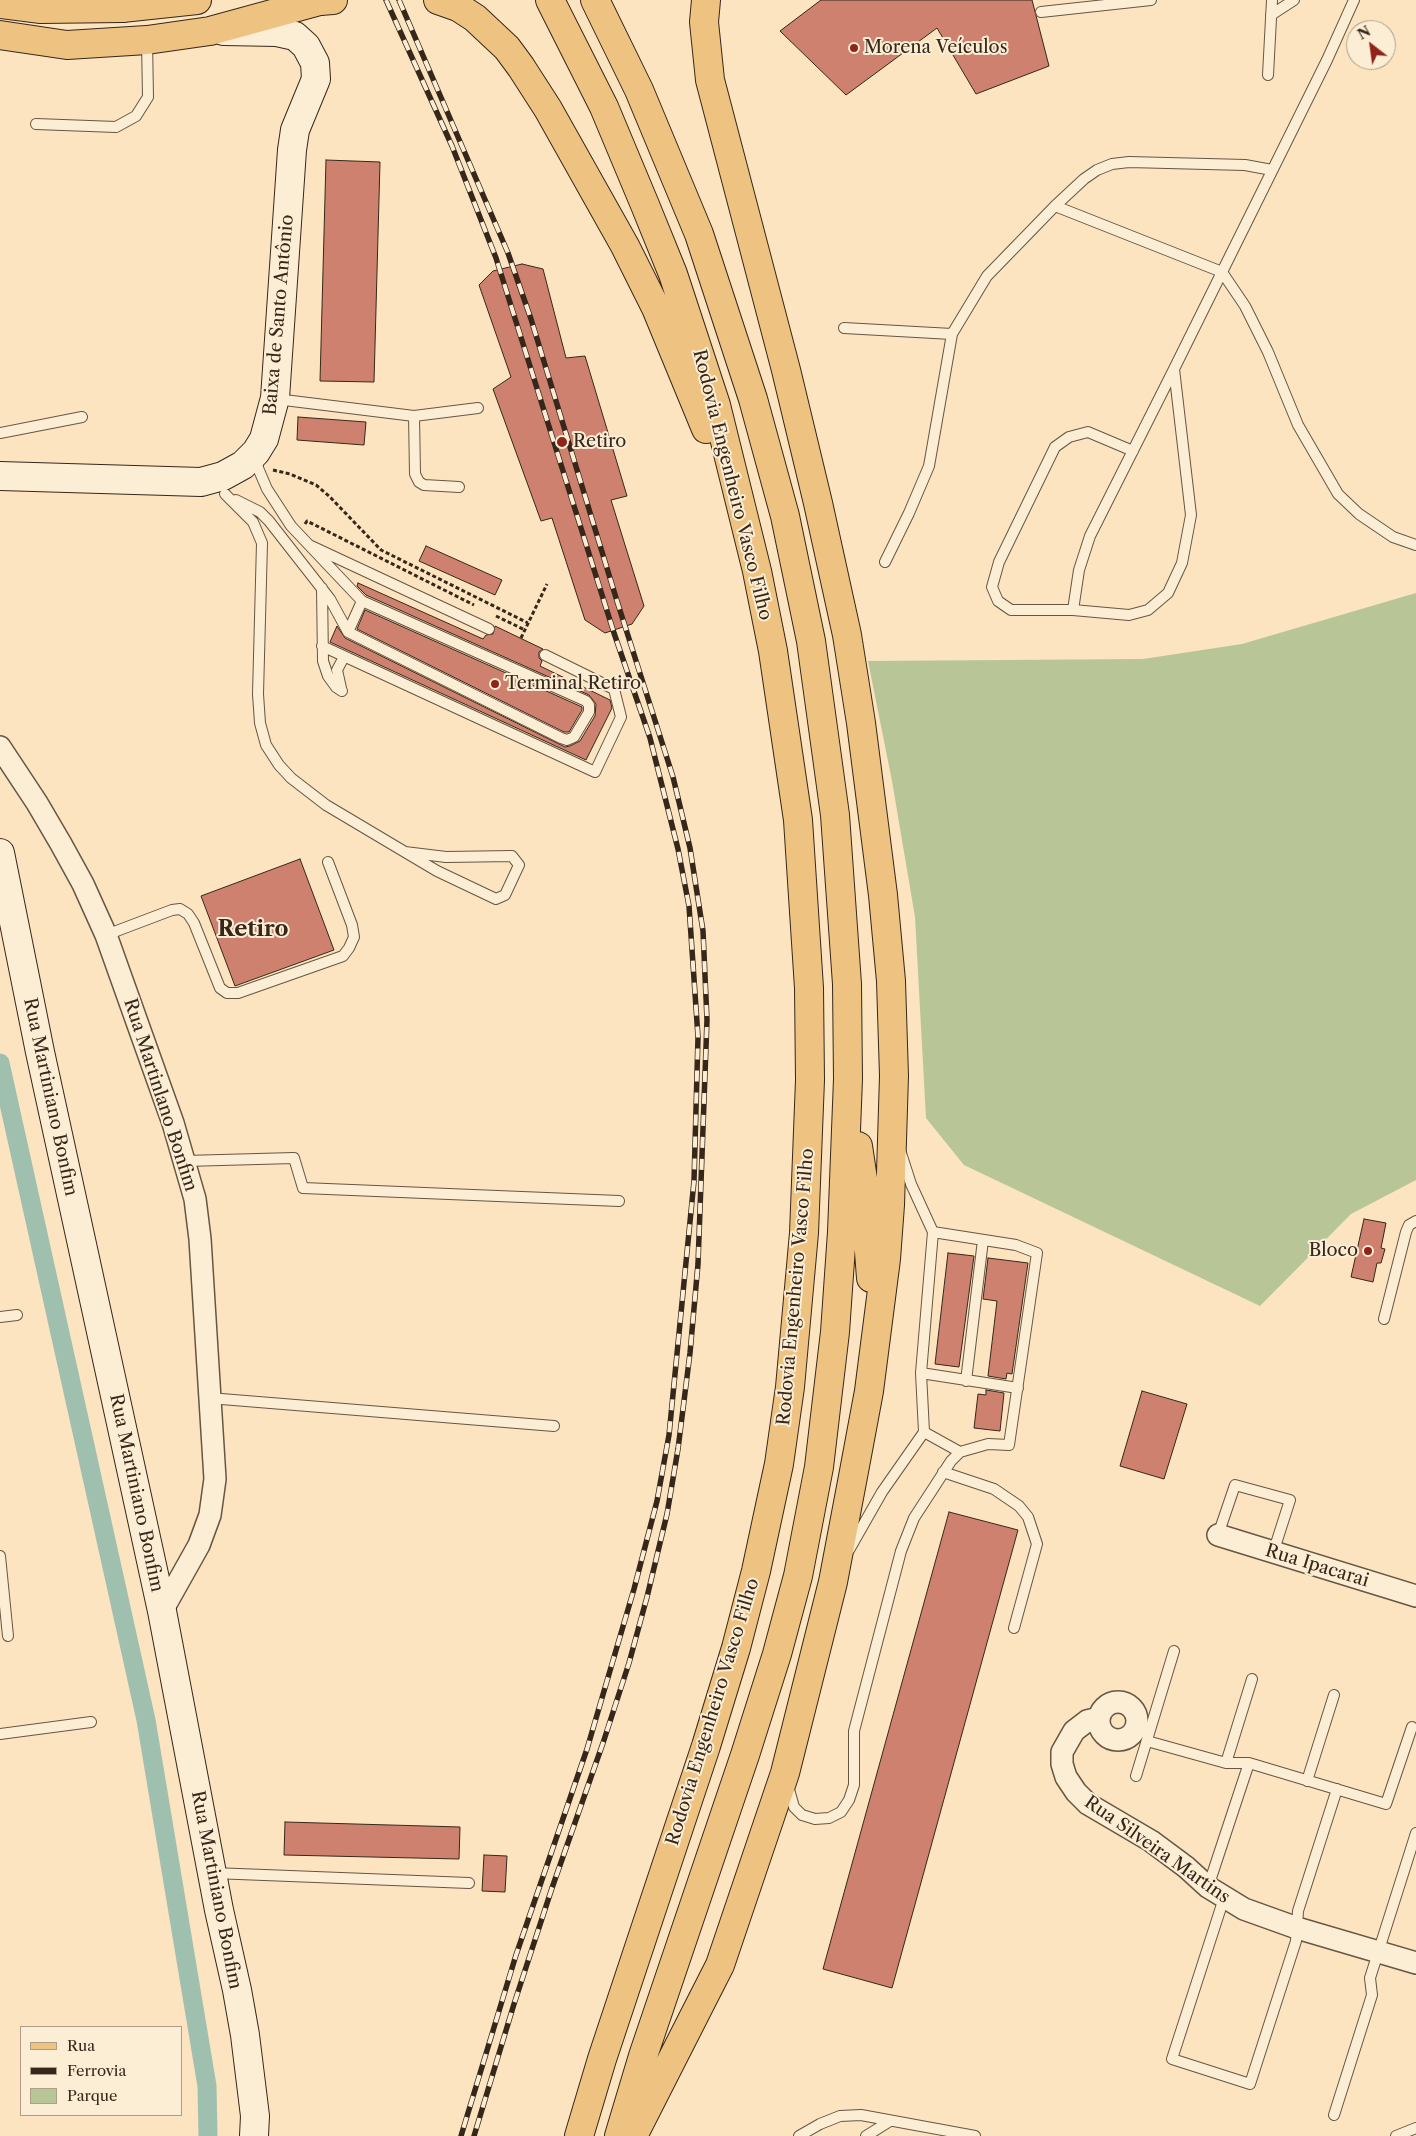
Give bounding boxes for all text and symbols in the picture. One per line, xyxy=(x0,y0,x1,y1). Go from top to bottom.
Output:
north arrow xyxy=(1346,20,1396,70)
text: N xyxy=(1354,22,1374,44)
place label: Morena Veículos xyxy=(864,37,1007,59)
marker: Morena Veículos xyxy=(848,42,860,54)
street label: Baixa de Santo Antônio xyxy=(259,214,299,416)
street label: Rodovia Engenheiro Vasco Filho xyxy=(688,347,776,623)
place label: Retiro xyxy=(573,431,626,453)
marker: Retiro xyxy=(555,435,569,449)
place label: Terminal Retiro xyxy=(505,673,641,695)
marker: Terminal Retiro xyxy=(489,678,501,690)
district label: Retiro xyxy=(217,917,289,943)
street label: Rua Martiniano Bonfim xyxy=(18,996,82,1198)
street label: Rua Martinlano Bonfim xyxy=(119,996,201,1194)
street label: Rodovia Engenheiro Vasco Filho xyxy=(773,1147,819,1427)
place label: Bloco xyxy=(1309,1240,1358,1262)
marker: Bloco xyxy=(1362,1245,1374,1257)
street label: Rua Martiniano Bonfim xyxy=(104,1392,168,1594)
street label: Rua Ipacarai xyxy=(1263,1540,1371,1592)
street label: Rodovia Engenheiro Vasco Filho xyxy=(662,1576,764,1848)
street label: Rua Martiniano Bonfim xyxy=(186,1789,246,1991)
street label: Rua Silveira Martins xyxy=(1080,1792,1234,1908)
legend xyxy=(20,2026,182,2116)
text: Rua xyxy=(67,2036,95,2055)
text: Ferrovia xyxy=(67,2061,126,2080)
text: Parque xyxy=(67,2086,117,2105)

